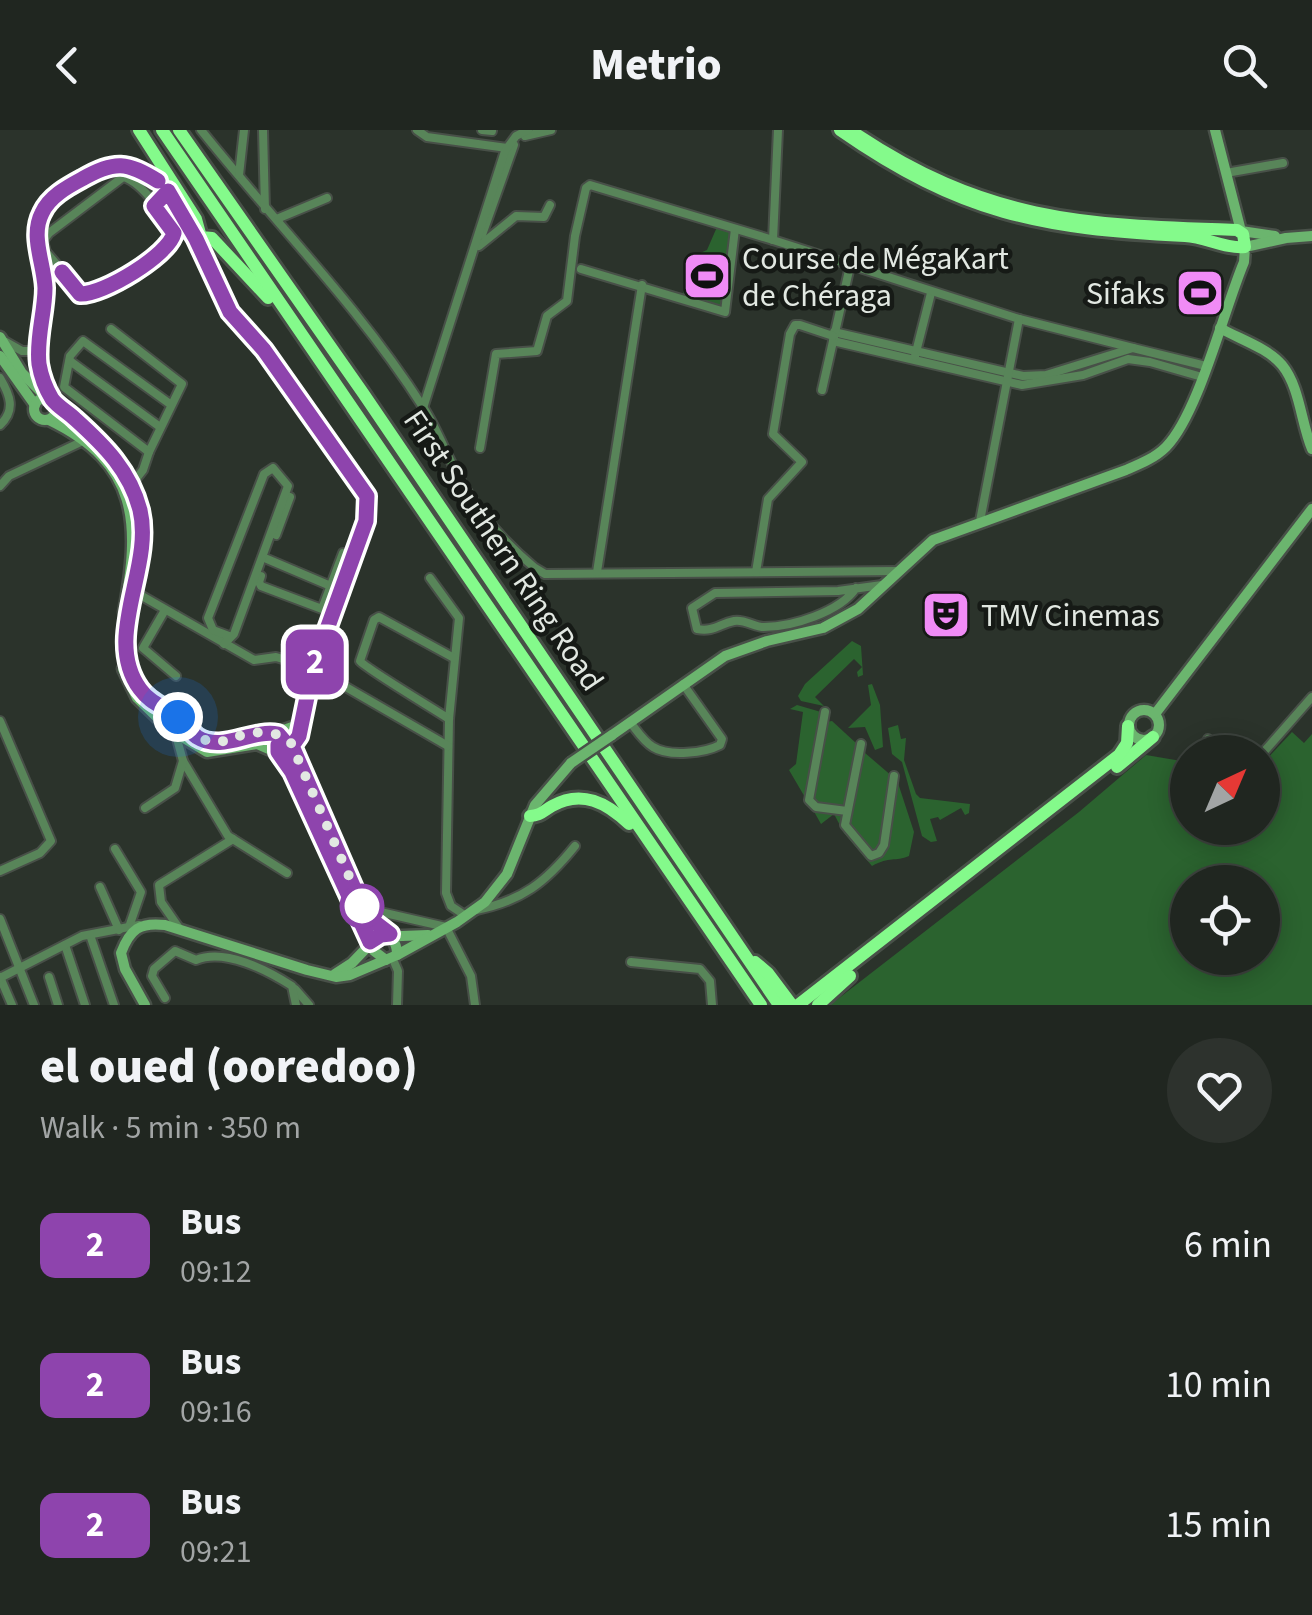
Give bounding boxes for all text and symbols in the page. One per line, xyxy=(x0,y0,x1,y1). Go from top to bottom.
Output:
text: Metrio xyxy=(590,33,722,97)
icon: back xyxy=(40,38,95,93)
icon: search xyxy=(1217,38,1272,93)
place label: Course de MégaKart de Chéraga xyxy=(742,236,1009,319)
sports icon: Course de MégaKart de Chéraga xyxy=(681,250,733,302)
sports icon: Sifaks xyxy=(1174,267,1226,319)
place label: Sifaks xyxy=(1086,271,1165,317)
street label: First Southern Ring Road xyxy=(392,401,615,700)
theatre icon: TMV Cinemas xyxy=(920,589,972,641)
place label: TMV Cinemas xyxy=(981,593,1160,639)
line badge: 2 xyxy=(282,630,348,694)
text: 2 xyxy=(306,637,324,687)
your location xyxy=(153,692,203,742)
north arrow xyxy=(1170,735,1280,845)
map controls xyxy=(1170,735,1280,975)
button: locate xyxy=(1170,865,1280,975)
unlabelled marker xyxy=(341,885,383,927)
text: el oued (ooredoo) xyxy=(40,1033,418,1101)
button: heart xyxy=(1167,1038,1272,1143)
text: Walk · 5 min · 350 m xyxy=(40,1105,301,1151)
text: Bus xyxy=(180,1195,241,1249)
text: 6 min xyxy=(1184,1218,1272,1272)
text: 2 xyxy=(86,1220,104,1270)
text: 09:12 xyxy=(180,1249,252,1295)
text: Bus xyxy=(180,1335,241,1389)
text: 10 min xyxy=(1165,1358,1272,1412)
text: 2 xyxy=(86,1360,104,1410)
text: 09:16 xyxy=(180,1389,252,1435)
text: Bus xyxy=(180,1475,241,1529)
text: 15 min xyxy=(1165,1498,1272,1552)
text: 2 xyxy=(86,1500,104,1550)
text: 09:21 xyxy=(180,1529,252,1575)

